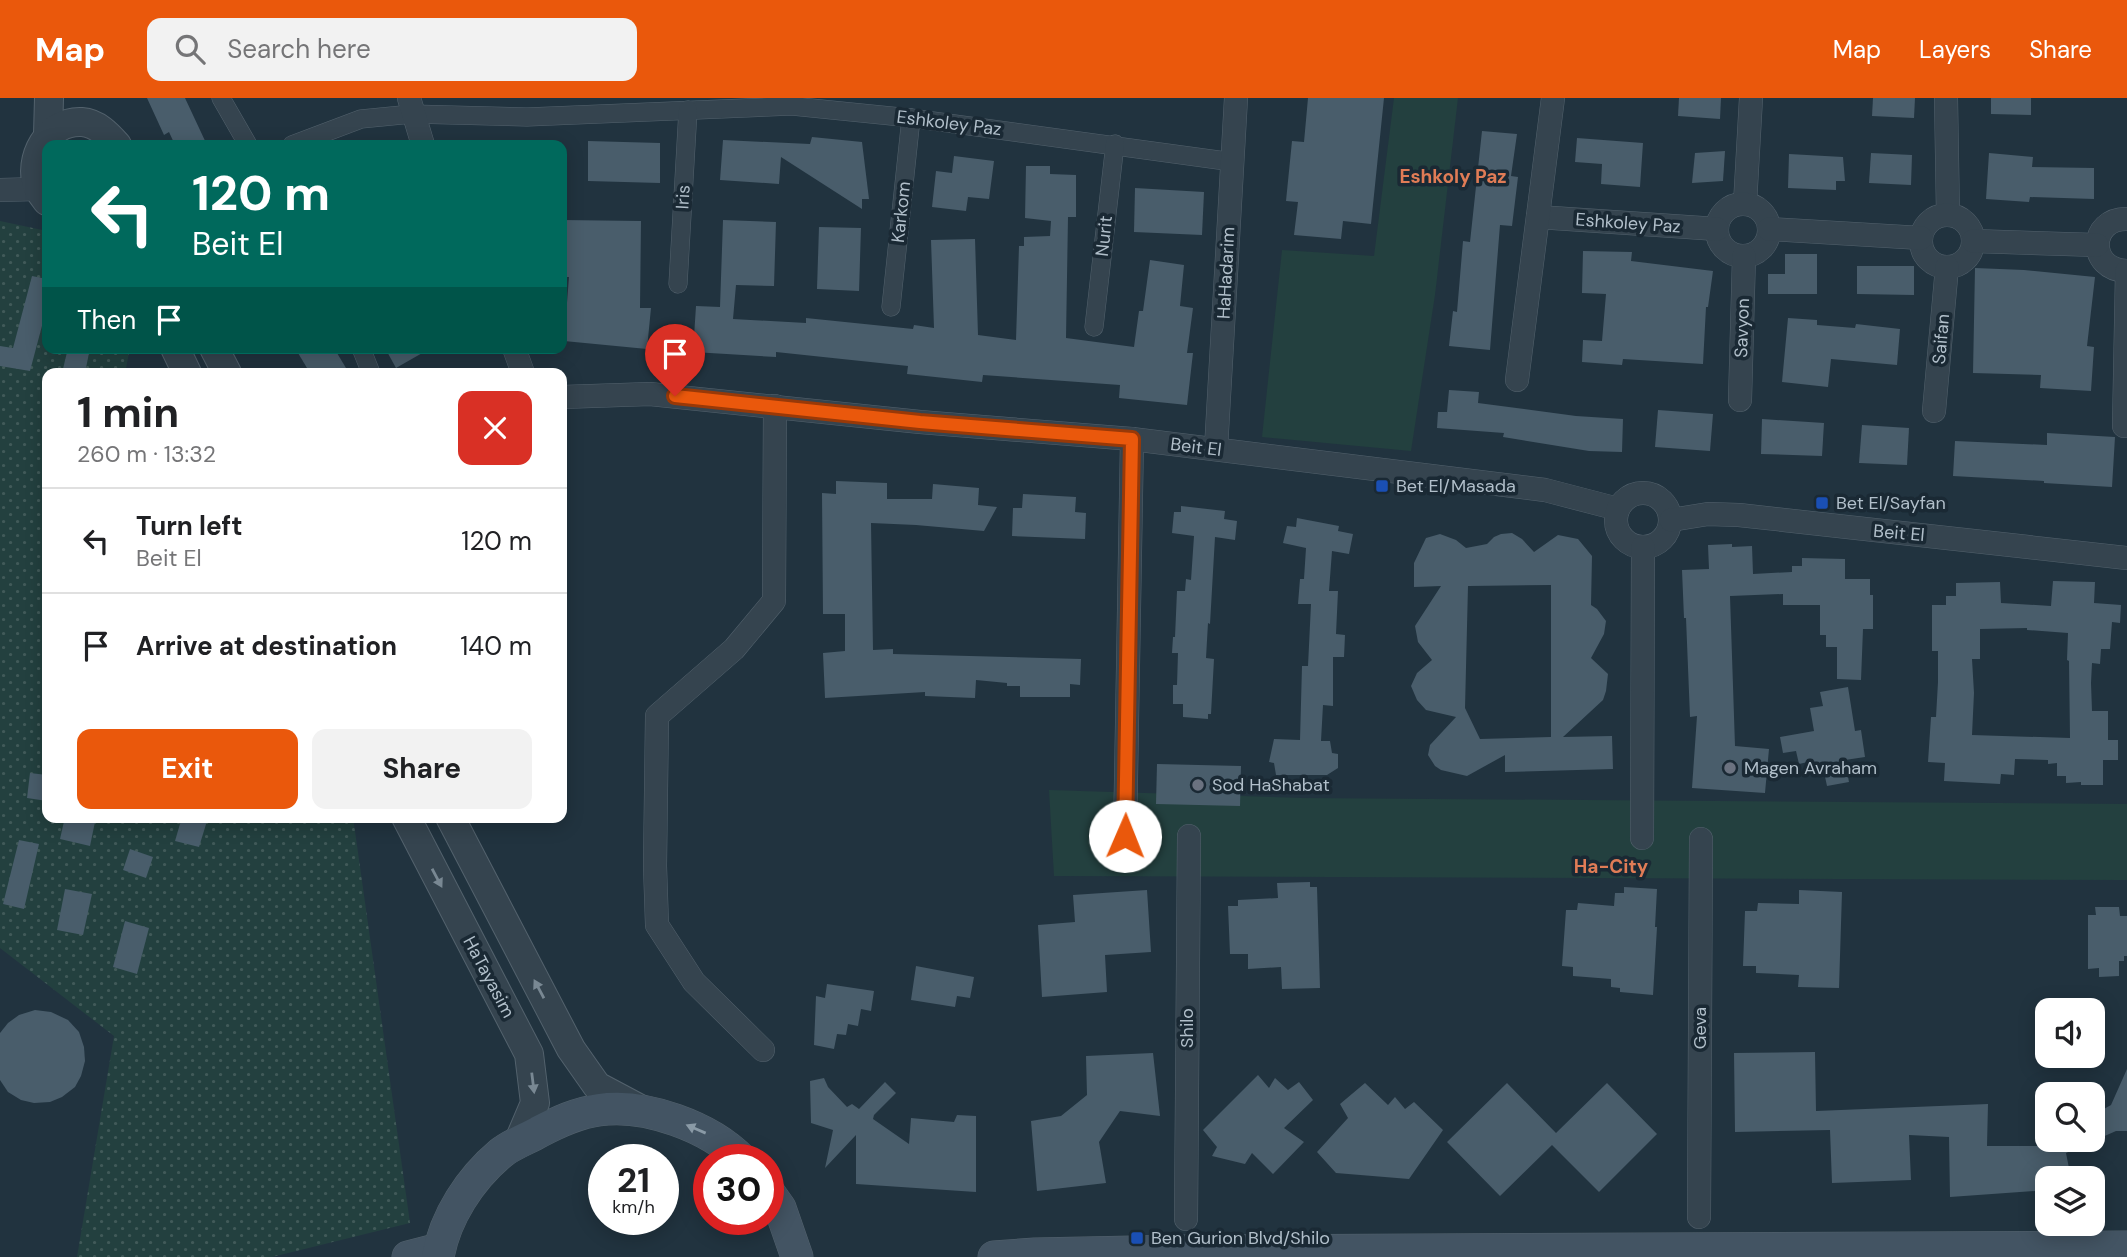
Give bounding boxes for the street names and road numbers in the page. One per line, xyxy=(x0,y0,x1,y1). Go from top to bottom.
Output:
street label: Eshkoley Paz xyxy=(895,105,1003,141)
street label: Karkom xyxy=(886,180,916,244)
street label: Iris xyxy=(670,184,696,210)
street label: Eshkoley Paz xyxy=(1575,207,1681,239)
street label: Nurit xyxy=(1090,214,1118,258)
street label: HaHadarim xyxy=(1212,226,1240,320)
street label: Savyon xyxy=(1729,298,1755,358)
street label: Saifan xyxy=(1927,313,1955,365)
street label: Beit El xyxy=(1169,432,1223,462)
street label: Beit El xyxy=(1872,519,1926,547)
street label: HaTayasim xyxy=(458,932,520,1022)
street label: Geva xyxy=(1688,1007,1712,1049)
street label: Shilo xyxy=(1175,1008,1199,1048)

